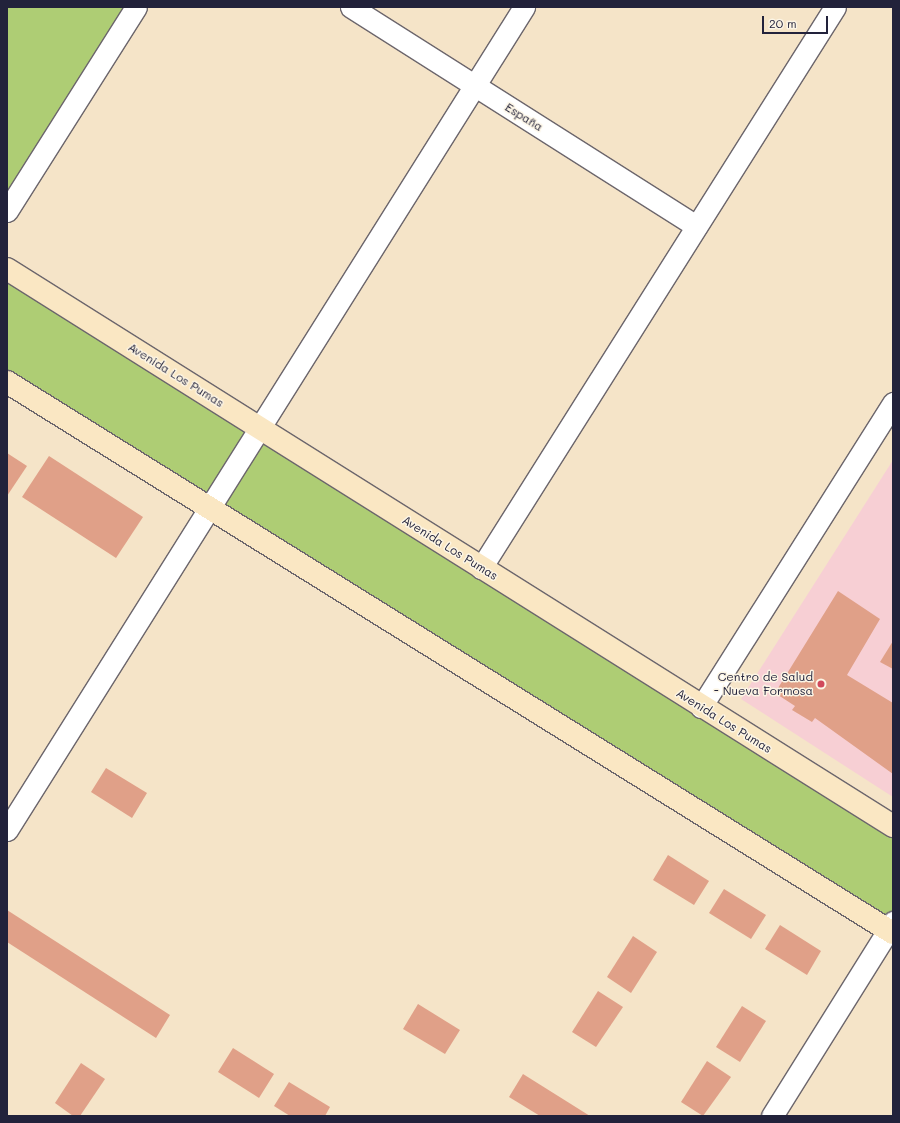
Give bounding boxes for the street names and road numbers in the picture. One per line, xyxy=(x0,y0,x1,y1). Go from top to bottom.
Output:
street label: España xyxy=(502,100,546,134)
street label: Avenida Los Pumas xyxy=(126,340,226,410)
street label: Avenida Los Pumas xyxy=(400,513,500,583)
street label: Avenida Los Pumas xyxy=(674,686,774,756)

